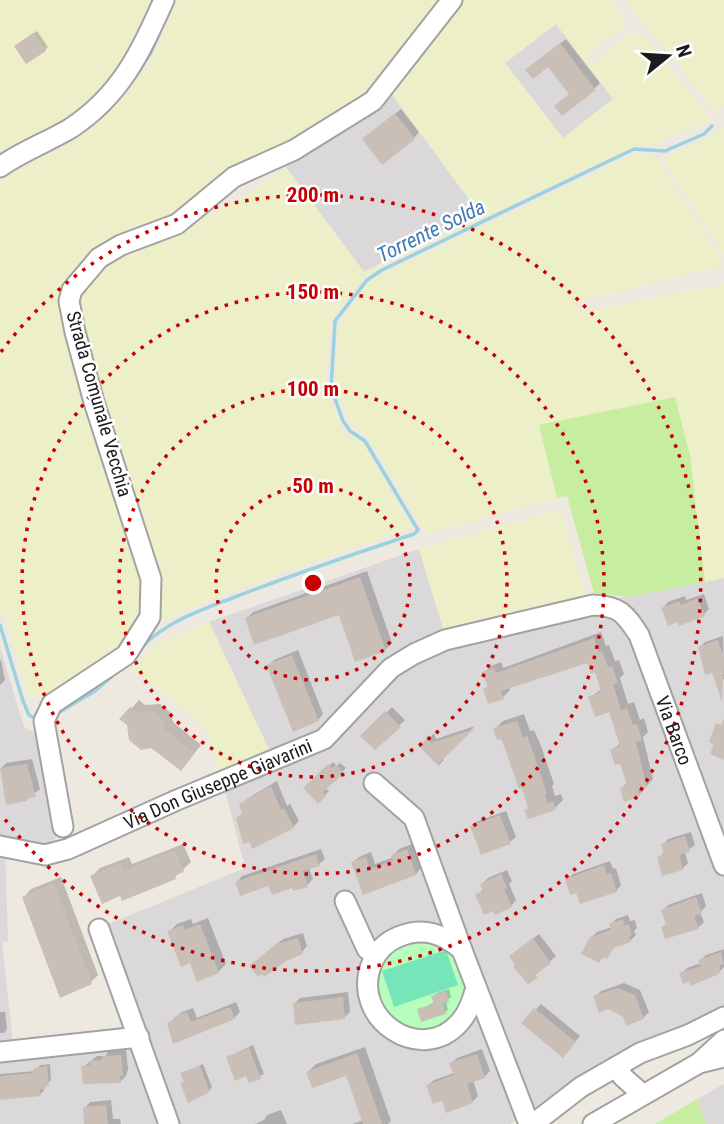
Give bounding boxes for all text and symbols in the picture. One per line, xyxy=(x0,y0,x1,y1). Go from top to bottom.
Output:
north arrow xyxy=(633,21,703,91)
text: N xyxy=(671,42,696,60)
text: 200 m xyxy=(287,183,339,207)
water label: Torrente Solda xyxy=(373,195,489,267)
text: 150 m xyxy=(287,280,339,304)
street label: Strada Comunale Vecchia xyxy=(61,309,137,499)
text: 100 m xyxy=(287,377,339,401)
text: 50 m xyxy=(292,474,334,498)
centre of rings xyxy=(301,571,325,595)
street label: Via Barco xyxy=(651,693,698,768)
street label: Via Don Giuseppe Giavarini xyxy=(120,734,315,834)

